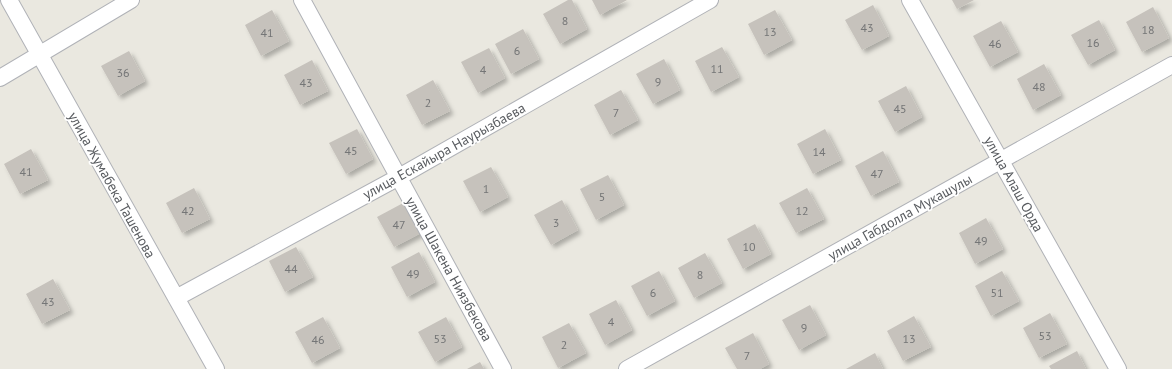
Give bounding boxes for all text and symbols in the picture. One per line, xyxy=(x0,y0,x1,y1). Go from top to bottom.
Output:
house number: 8 xyxy=(562,13,568,28)
house number: 43 xyxy=(860,20,874,35)
house number: 18 xyxy=(1141,22,1155,37)
house number: 13 xyxy=(763,24,777,39)
house number: 41 xyxy=(260,25,274,40)
house number: 16 xyxy=(1086,35,1100,50)
house number: 46 xyxy=(988,36,1002,51)
house number: 6 xyxy=(514,43,520,58)
house number: 11 xyxy=(710,61,724,76)
house number: 4 xyxy=(480,62,487,77)
house number: 36 xyxy=(116,65,130,80)
house number: 9 xyxy=(655,74,661,89)
house number: 43 xyxy=(299,75,313,90)
house number: 48 xyxy=(1032,79,1046,94)
house number: 2 xyxy=(425,95,431,110)
street label: улица Ескайыра Наурызбаева xyxy=(359,99,529,203)
house number: 45 xyxy=(893,101,907,116)
house number: 7 xyxy=(613,105,619,120)
street label: улица Жумабека Ташенова xyxy=(64,109,160,261)
street label: улица Алаш Орда xyxy=(980,133,1048,235)
house number: 45 xyxy=(344,143,358,158)
house number: 14 xyxy=(812,144,826,159)
house number: 41 xyxy=(19,164,33,179)
house number: 47 xyxy=(870,166,884,181)
street label: улица Габдолла Мукашулы xyxy=(825,170,975,264)
house number: 1 xyxy=(483,181,489,196)
house number: 5 xyxy=(599,189,605,204)
street label: улица Шакена Ниязбекова xyxy=(402,193,496,345)
house number: 42 xyxy=(181,203,195,218)
house number: 12 xyxy=(795,203,809,218)
house number: 3 xyxy=(553,215,559,230)
house number: 47 xyxy=(392,217,406,232)
house number: 49 xyxy=(974,233,988,248)
house number: 10 xyxy=(742,239,756,254)
house number: 44 xyxy=(284,261,298,276)
house number: 49 xyxy=(406,266,420,281)
house number: 8 xyxy=(697,267,703,282)
house number: 6 xyxy=(650,285,656,300)
house number: 51 xyxy=(990,285,1004,300)
house number: 43 xyxy=(41,294,55,309)
house number: 4 xyxy=(608,314,615,329)
house number: 9 xyxy=(801,320,807,335)
house number: 53 xyxy=(1038,328,1052,343)
house number: 53 xyxy=(433,331,447,346)
house number: 13 xyxy=(902,331,916,346)
house number: 46 xyxy=(311,332,325,347)
house number: 2 xyxy=(561,337,567,352)
house number: 7 xyxy=(744,348,750,363)

